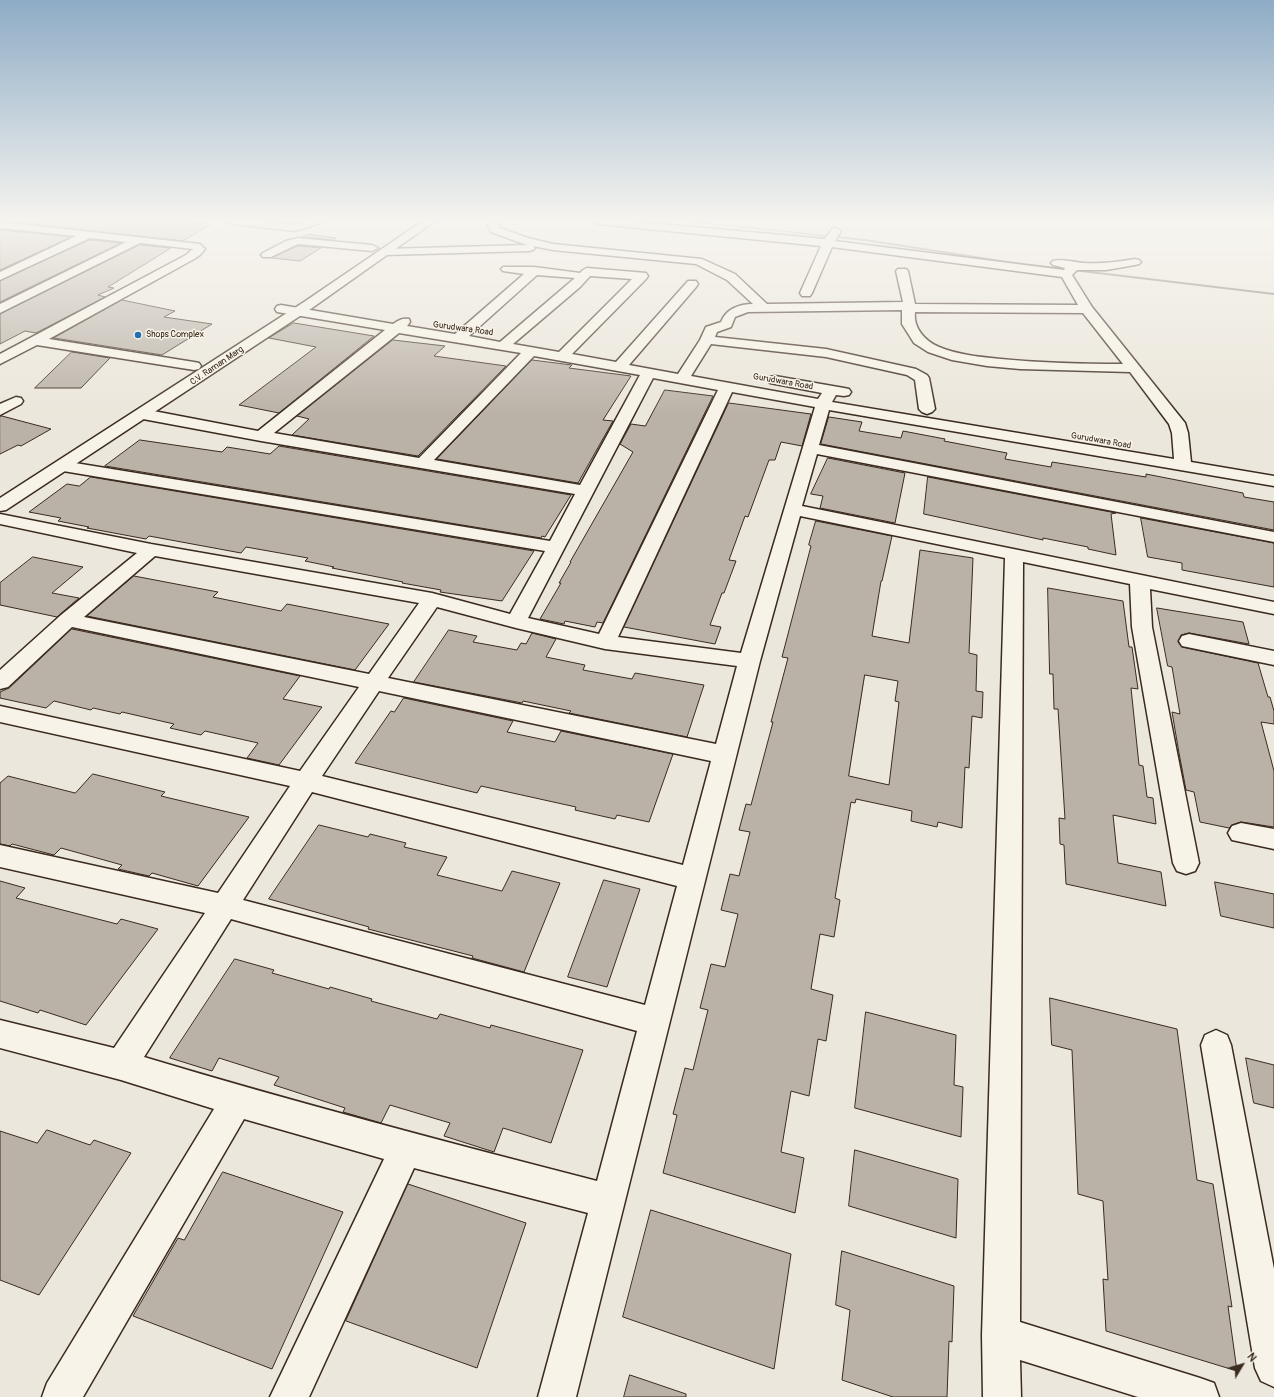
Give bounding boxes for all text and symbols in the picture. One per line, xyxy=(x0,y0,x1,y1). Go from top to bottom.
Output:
street label: Gurudwara Road xyxy=(432,319,494,339)
marker: Shops Complex xyxy=(133,330,143,340)
place label: Shops Complex xyxy=(146,330,204,340)
street label: C.V. Raman Marg xyxy=(188,344,246,388)
street label: Gurudwara Road xyxy=(752,371,814,393)
street label: Gurudwara Road xyxy=(1070,430,1132,452)
north arrow xyxy=(1222,1345,1262,1385)
text: N xyxy=(1244,1350,1259,1364)

